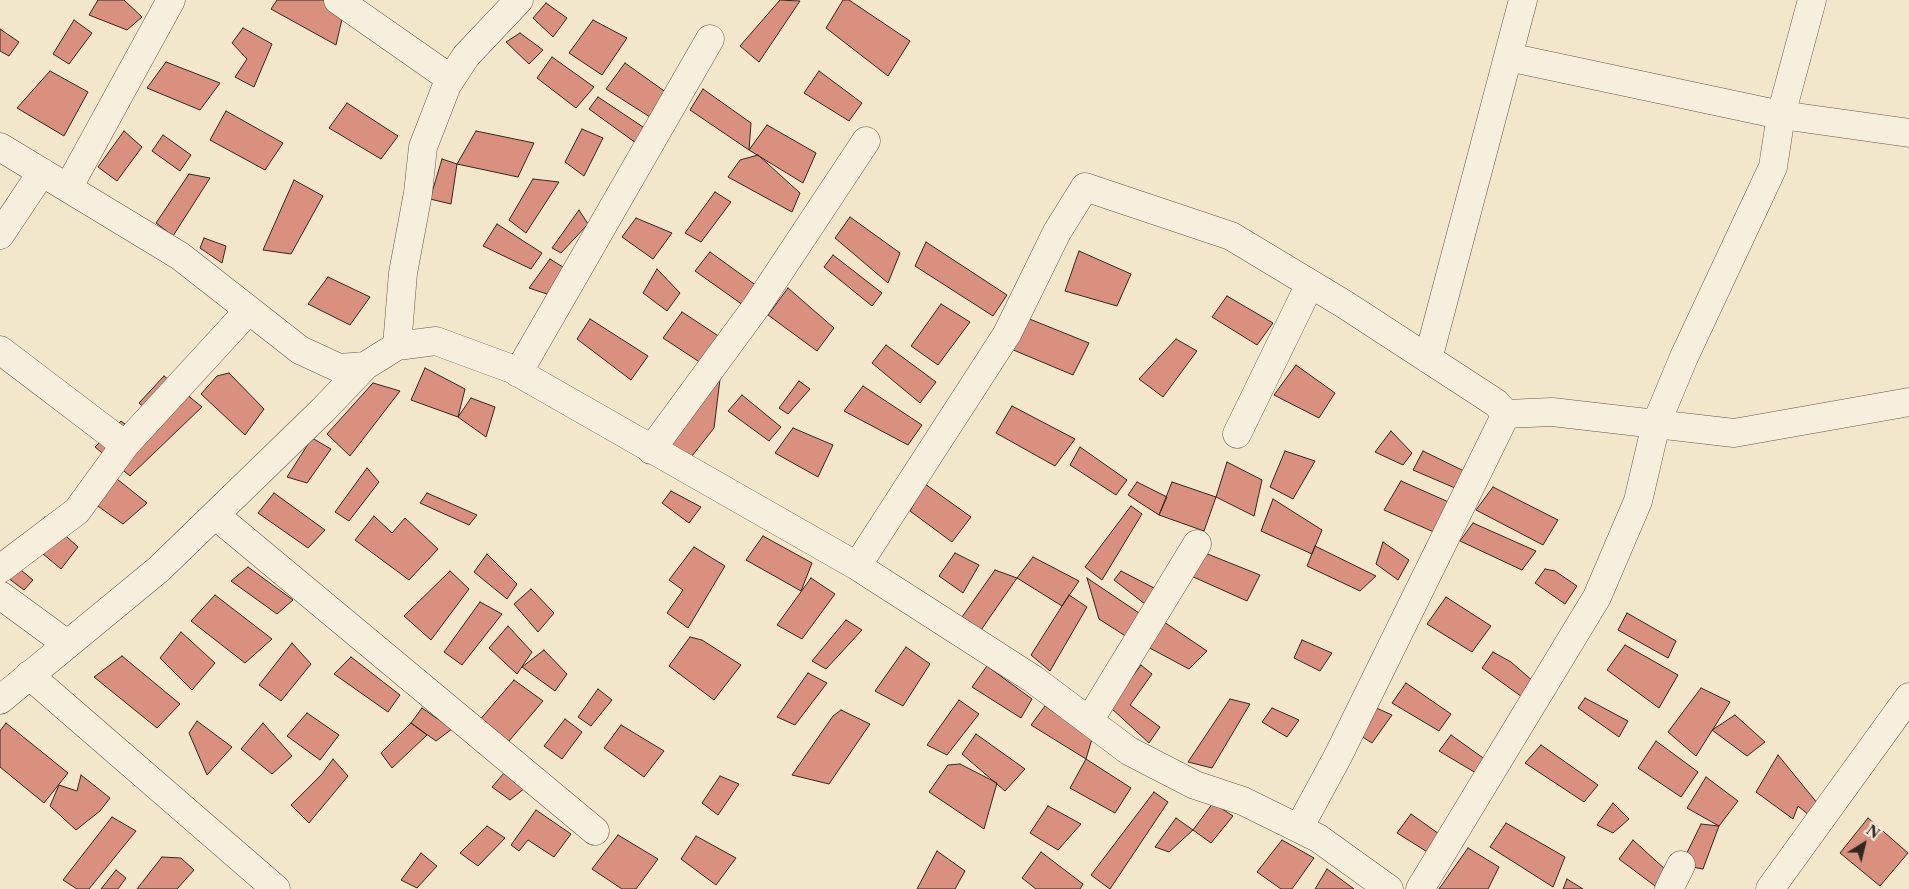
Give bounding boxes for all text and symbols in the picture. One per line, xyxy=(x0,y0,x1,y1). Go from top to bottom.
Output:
north arrow xyxy=(1839,819,1889,869)
text: N xyxy=(1863,821,1883,843)

